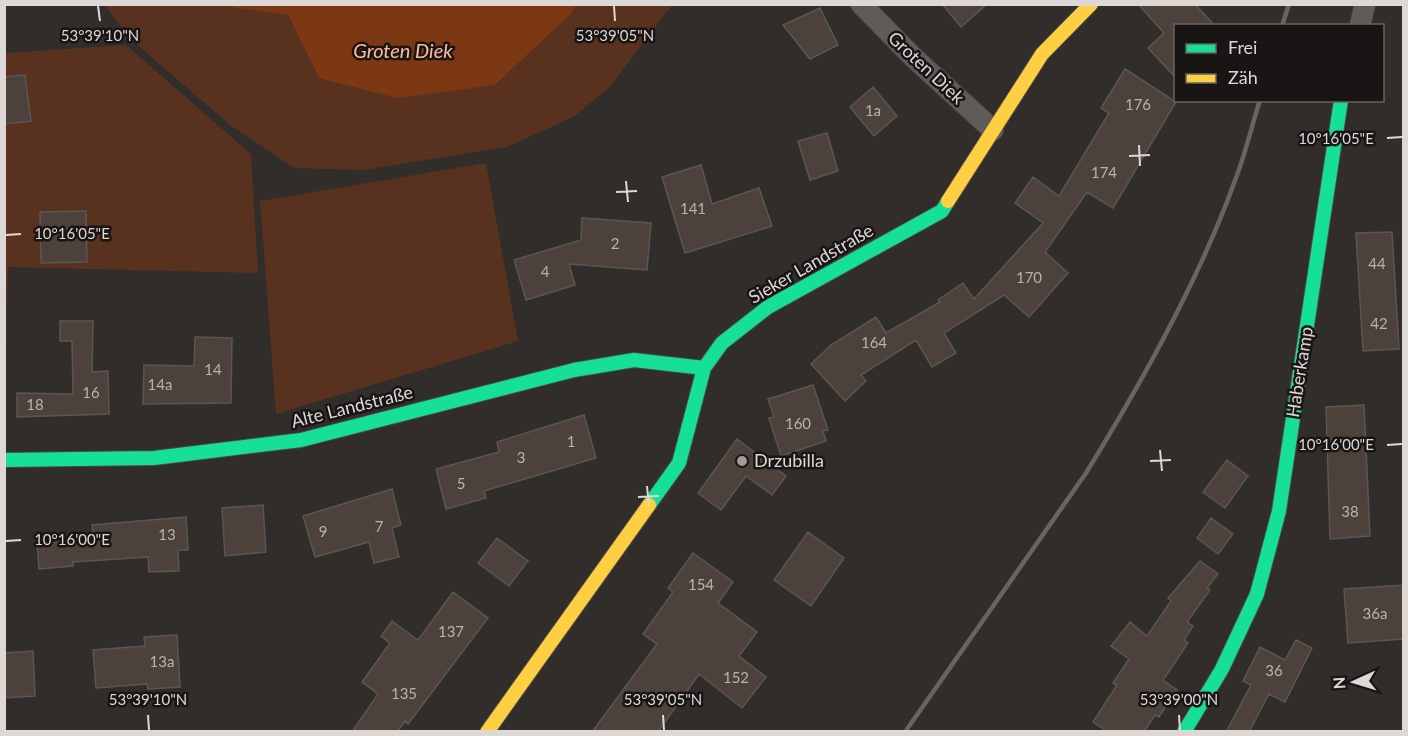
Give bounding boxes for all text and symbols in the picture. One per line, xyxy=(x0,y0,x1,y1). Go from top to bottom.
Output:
legend xyxy=(1174,24,1384,102)
text: 53°39'10"N xyxy=(61,26,139,44)
text: 53°39'05"N xyxy=(576,26,654,44)
street label: Groten Diek xyxy=(884,26,970,109)
text: Frei xyxy=(1228,36,1257,58)
water label: Groten Diek xyxy=(353,38,453,62)
text: Zäh xyxy=(1228,66,1258,88)
house number: 176 xyxy=(1125,95,1151,113)
house number: 1a xyxy=(865,101,881,119)
text: 10°16'05"E xyxy=(1298,129,1374,147)
house number: 174 xyxy=(1091,163,1117,181)
house number: 141 xyxy=(680,199,706,217)
street label: Sieker Landstraße xyxy=(744,219,877,308)
text: 10°16'05"E xyxy=(34,224,110,242)
house number: 2 xyxy=(611,234,619,252)
house number: 44 xyxy=(1368,254,1386,272)
house number: 4 xyxy=(541,262,550,280)
house number: 170 xyxy=(1016,268,1042,286)
house number: 42 xyxy=(1370,314,1388,332)
street label: Haberkamp xyxy=(1281,325,1317,419)
house number: 164 xyxy=(861,333,887,351)
house number: 14 xyxy=(204,360,222,378)
house number: 14a xyxy=(148,375,172,393)
street label: Alte Landstraße xyxy=(289,380,415,432)
house number: 16 xyxy=(82,383,100,401)
house number: 18 xyxy=(26,395,44,413)
house number: 160 xyxy=(785,414,811,432)
house number: 1 xyxy=(567,432,575,450)
text: 10°16'00"E xyxy=(1298,435,1374,453)
house number: 3 xyxy=(517,448,525,466)
place label: Drzubilla xyxy=(754,449,824,471)
marker: Drzubilla xyxy=(735,454,749,468)
house number: 5 xyxy=(457,474,465,492)
house number: 38 xyxy=(1341,502,1359,520)
house number: 7 xyxy=(375,517,384,535)
house number: 9 xyxy=(319,522,327,540)
house number: 13 xyxy=(158,525,176,543)
text: 10°16'00"E xyxy=(34,530,110,548)
house number: 154 xyxy=(688,575,714,593)
house number: 36a xyxy=(1363,604,1387,622)
house number: 137 xyxy=(438,622,464,640)
house number: 13a xyxy=(150,652,174,670)
north arrow xyxy=(1324,652,1384,712)
house number: 36 xyxy=(1265,661,1283,679)
house number: 152 xyxy=(723,668,749,686)
text: N xyxy=(1329,676,1348,690)
house number: 135 xyxy=(391,684,417,702)
text: 53°39'10"N xyxy=(109,690,187,708)
text: 53°39'05"N xyxy=(624,690,702,708)
text: 53°39'00"N xyxy=(1140,690,1218,708)

